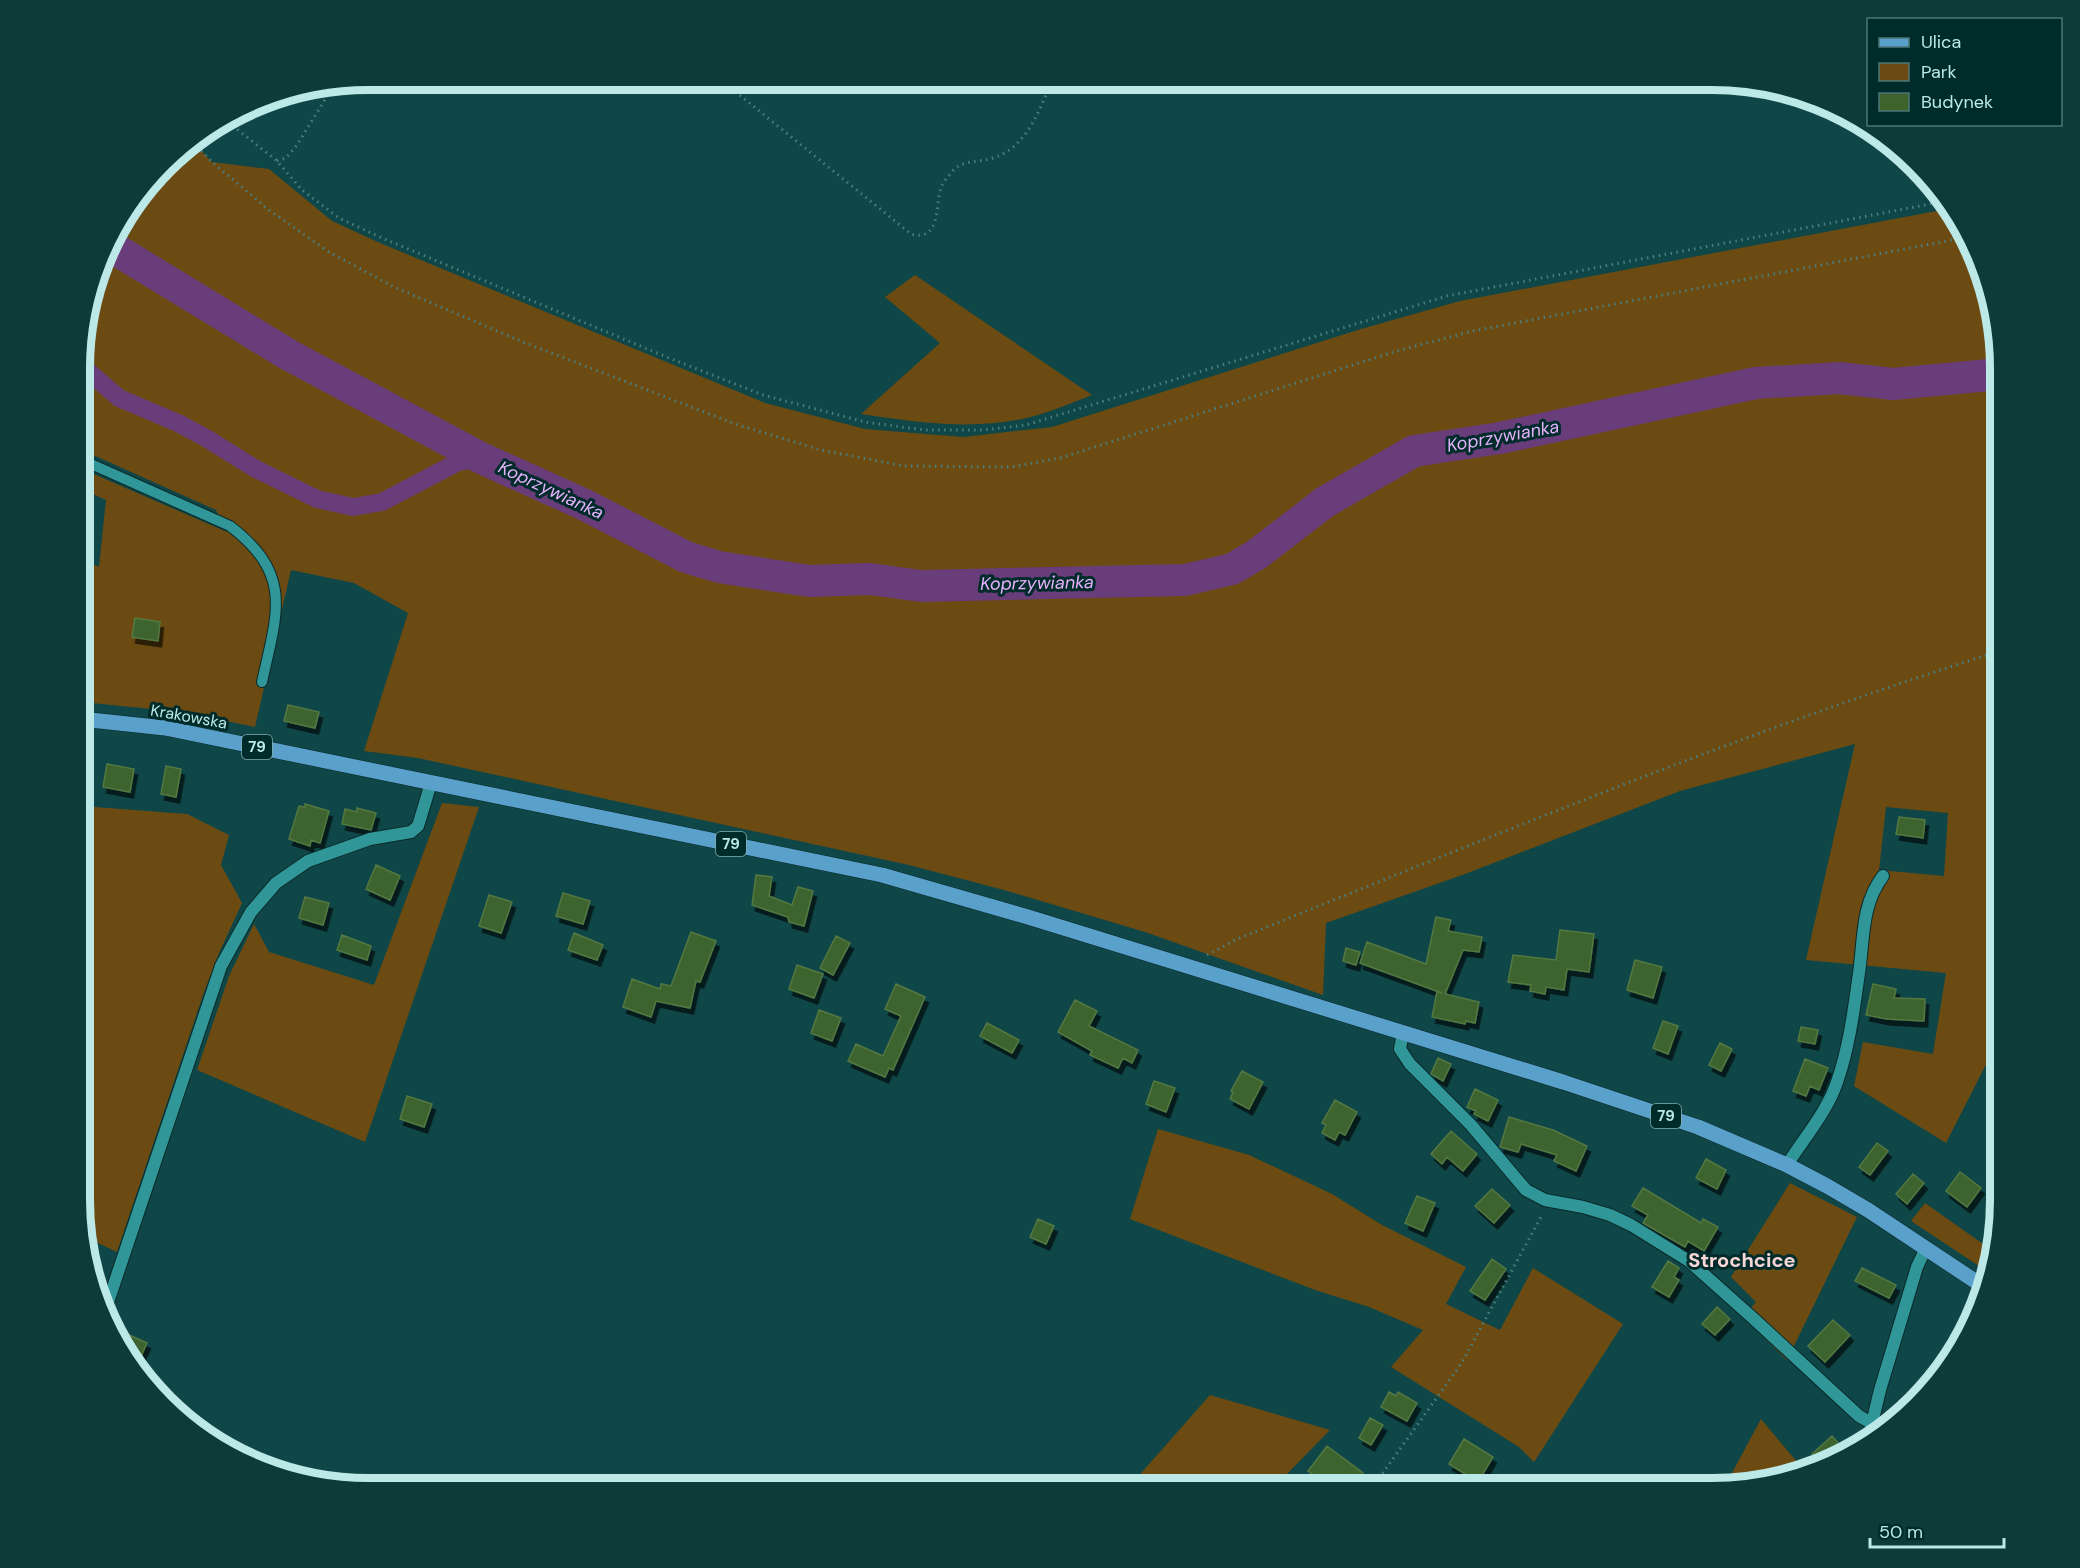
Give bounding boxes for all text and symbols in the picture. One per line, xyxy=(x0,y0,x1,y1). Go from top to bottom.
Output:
legend xyxy=(1867,18,2062,126)
text: Ulica xyxy=(1921,30,1961,54)
text: Park xyxy=(1921,60,1957,84)
text: Budynek xyxy=(1921,90,1993,114)
water label: Koprzywianka xyxy=(1445,414,1561,458)
water label: Koprzywianka xyxy=(494,455,608,525)
water label: Koprzywianka xyxy=(980,570,1094,596)
street label: Krakowska xyxy=(149,699,229,734)
road number: 79 xyxy=(242,735,272,759)
road number: 79 xyxy=(716,832,746,856)
road number: 79 xyxy=(1651,1104,1681,1128)
district label: Strochcice xyxy=(1688,1247,1796,1273)
scale bar xyxy=(1870,1511,2004,1549)
text: 50 m xyxy=(1879,1520,1923,1544)

